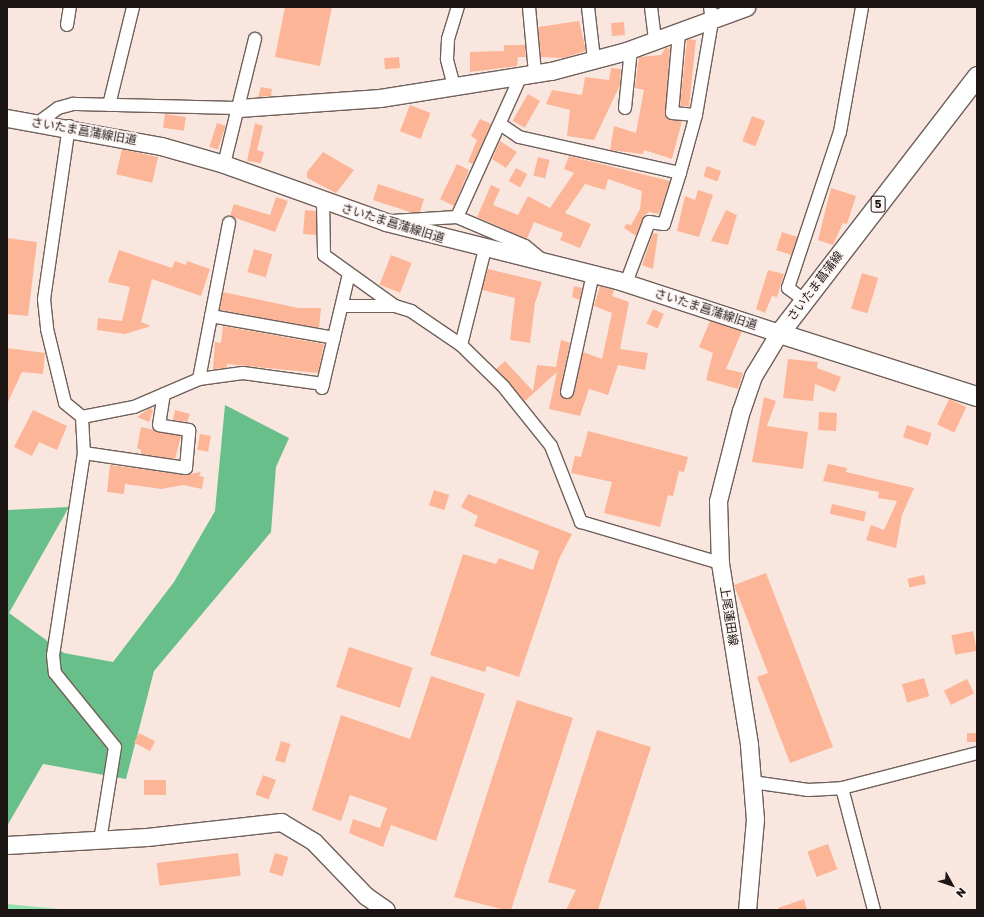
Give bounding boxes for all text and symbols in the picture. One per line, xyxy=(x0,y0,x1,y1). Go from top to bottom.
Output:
street label: さいたま菖蒲線旧道 xyxy=(30,115,138,147)
road number: 5 xyxy=(870,195,886,213)
street label: さいたま菖蒲線旧道 xyxy=(339,200,447,246)
street label: さいたま菖蒲線 xyxy=(784,248,846,324)
street label: さいたま菖蒲線旧道 xyxy=(652,285,760,333)
street label: 上尾蓮田線 xyxy=(717,585,741,647)
north arrow xyxy=(932,865,972,905)
text: N xyxy=(954,886,969,900)

